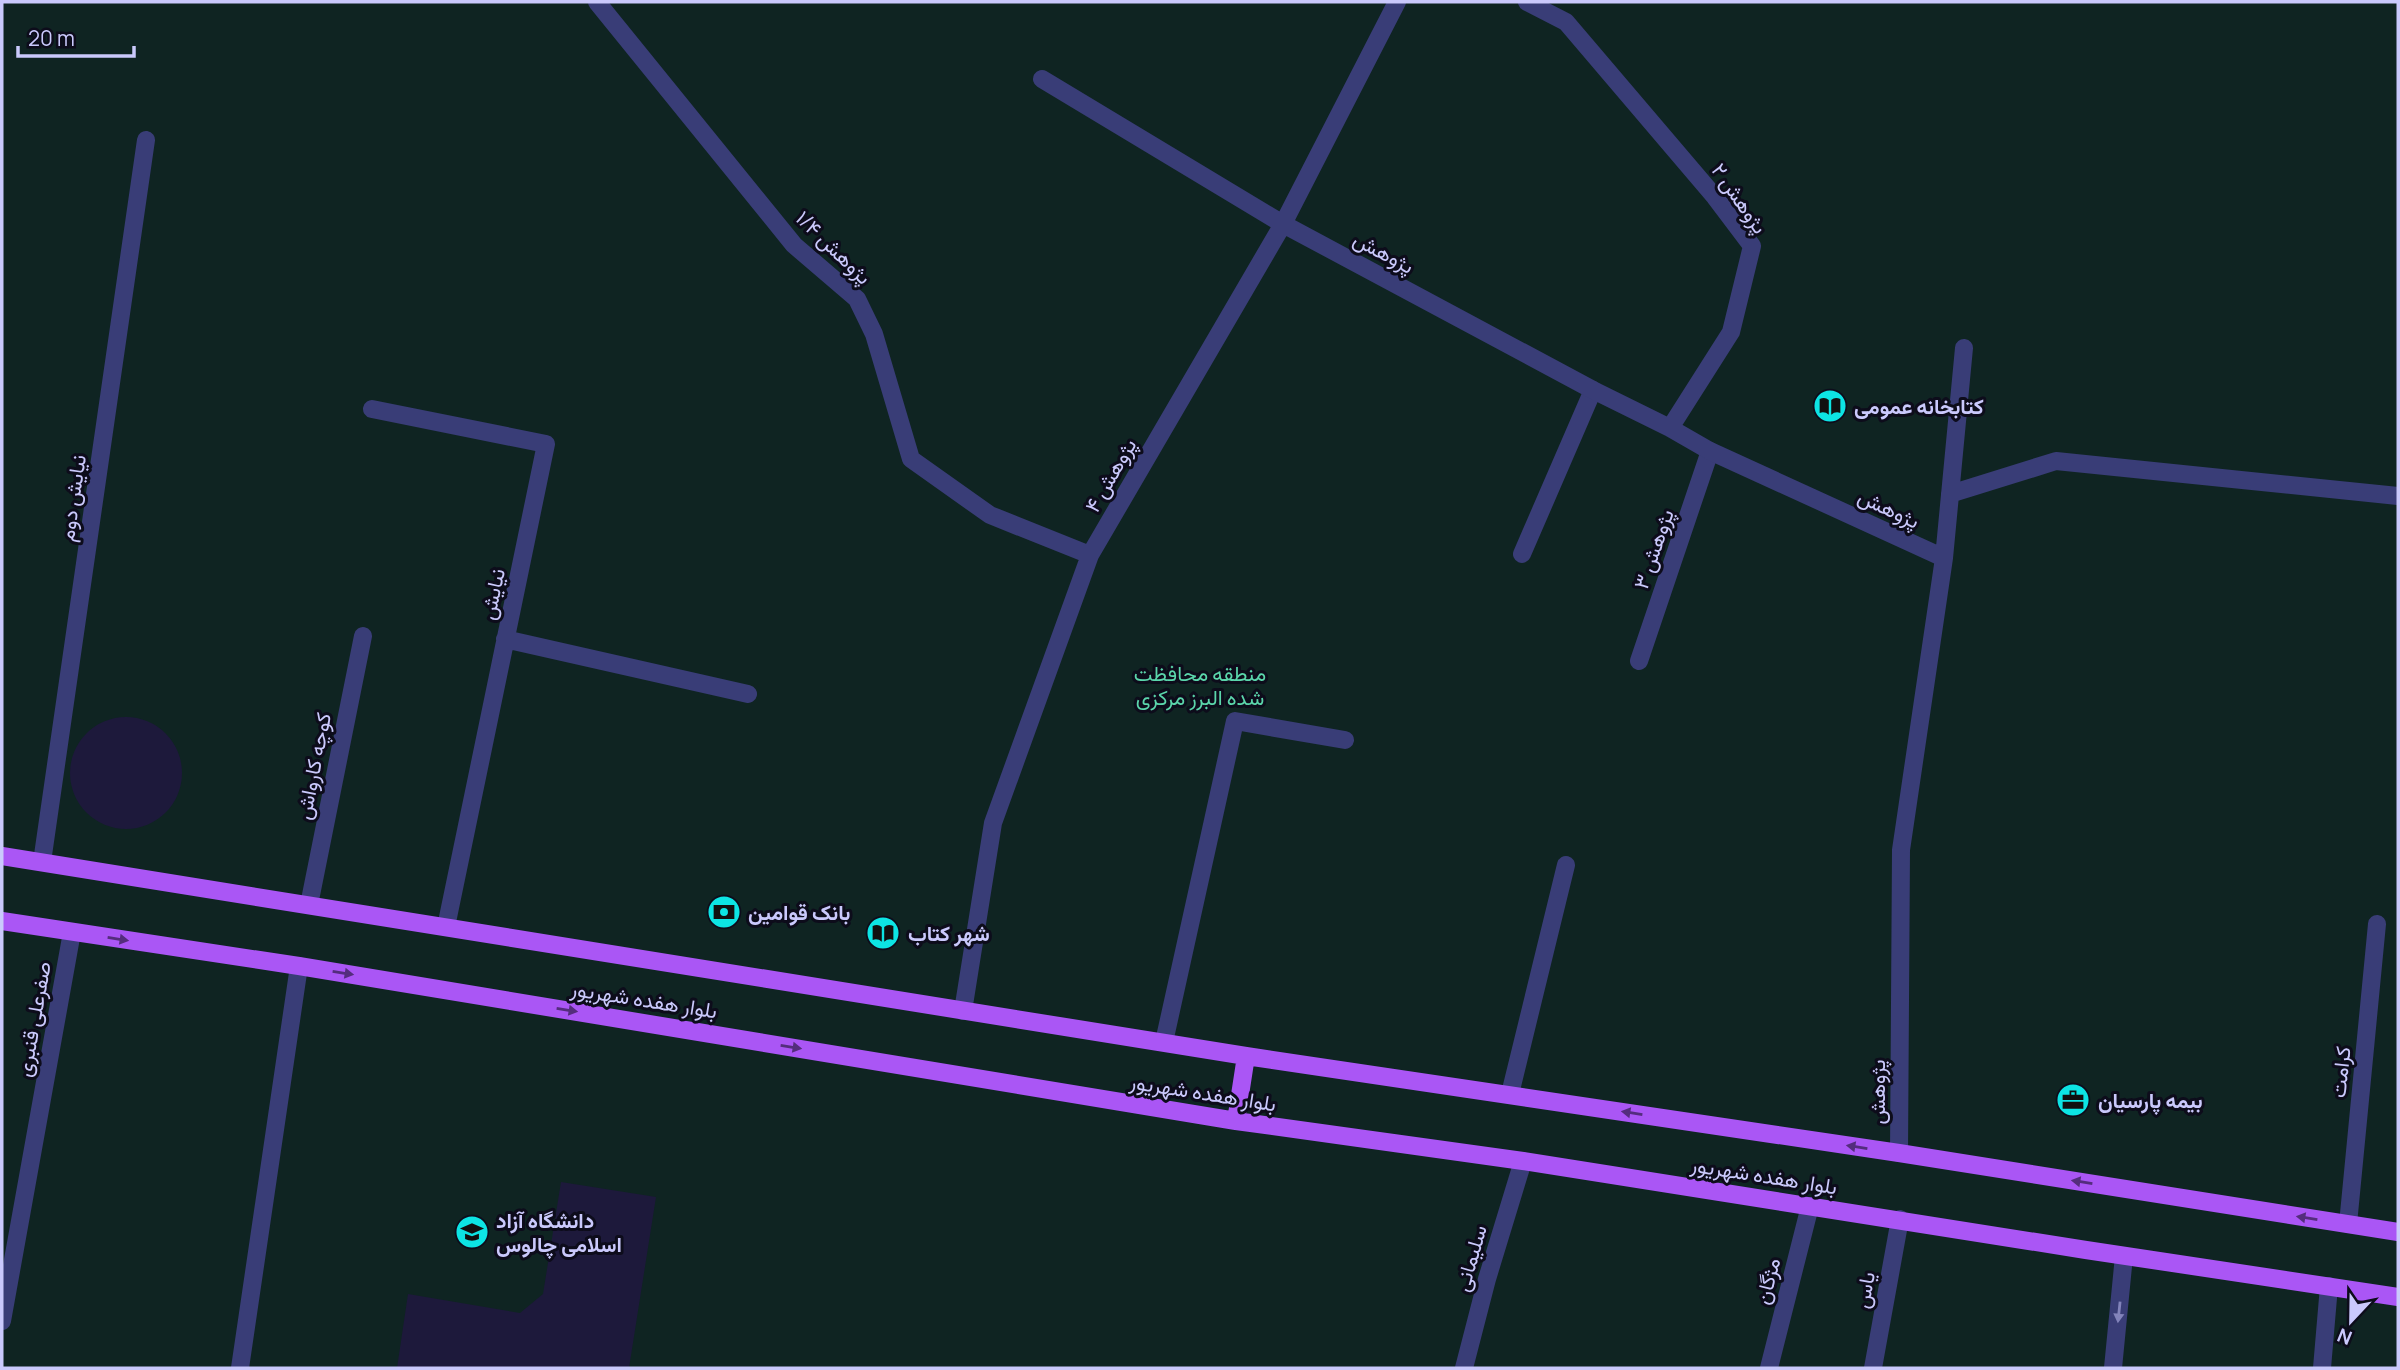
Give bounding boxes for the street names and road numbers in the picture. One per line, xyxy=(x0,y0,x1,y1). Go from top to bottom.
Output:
street label: پژوهش ۲ xyxy=(1705,157,1774,239)
street label: پژوهش ۱/۴ xyxy=(789,204,878,291)
street label: پژوهش xyxy=(1348,224,1419,280)
street label: پژوهش ۴ xyxy=(1078,433,1143,518)
street label: نیایش دوم xyxy=(52,453,93,544)
street label: پژوهش xyxy=(1853,482,1924,535)
street label: پژوهش ۳ xyxy=(1626,505,1681,593)
street label: نیایش xyxy=(473,566,511,622)
street label: کوچه کارواش xyxy=(289,710,338,822)
street label: صفرعلی قنبری xyxy=(9,959,57,1079)
street label: بلوار هفده شهریور xyxy=(568,973,719,1024)
street label: کرامت xyxy=(2323,1045,2357,1099)
street label: پژوهش xyxy=(1863,1060,1892,1124)
street label: بلوار هفده شهریور xyxy=(1127,1066,1278,1117)
street label: بلوار هفده شهریور xyxy=(1688,1149,1839,1200)
street label: سلیمانی xyxy=(1447,1221,1493,1295)
street label: مژگان xyxy=(1748,1255,1786,1307)
street label: یاس xyxy=(1847,1269,1881,1311)

